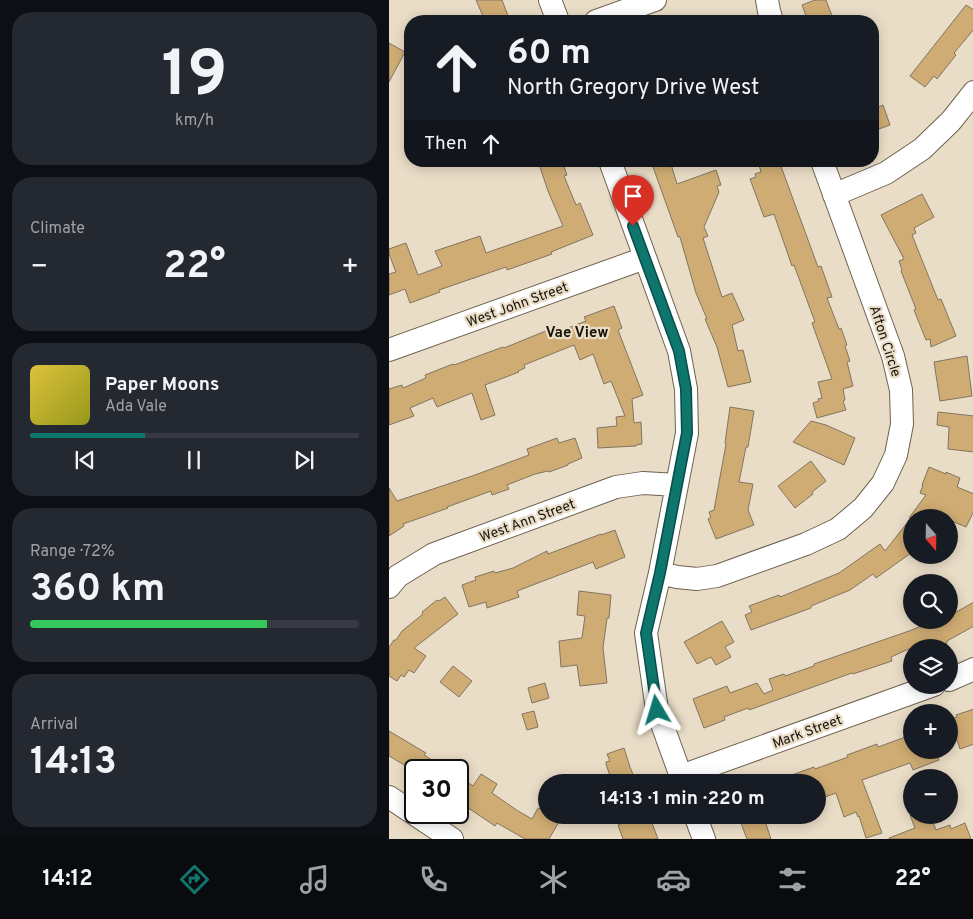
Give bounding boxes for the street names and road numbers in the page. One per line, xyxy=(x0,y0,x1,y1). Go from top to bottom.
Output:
street label: West John Street xyxy=(464,279,571,332)
street label: Afton Circle xyxy=(865,304,904,379)
street label: West Ann Street xyxy=(477,496,578,547)
street label: Mark Street xyxy=(770,712,845,753)

